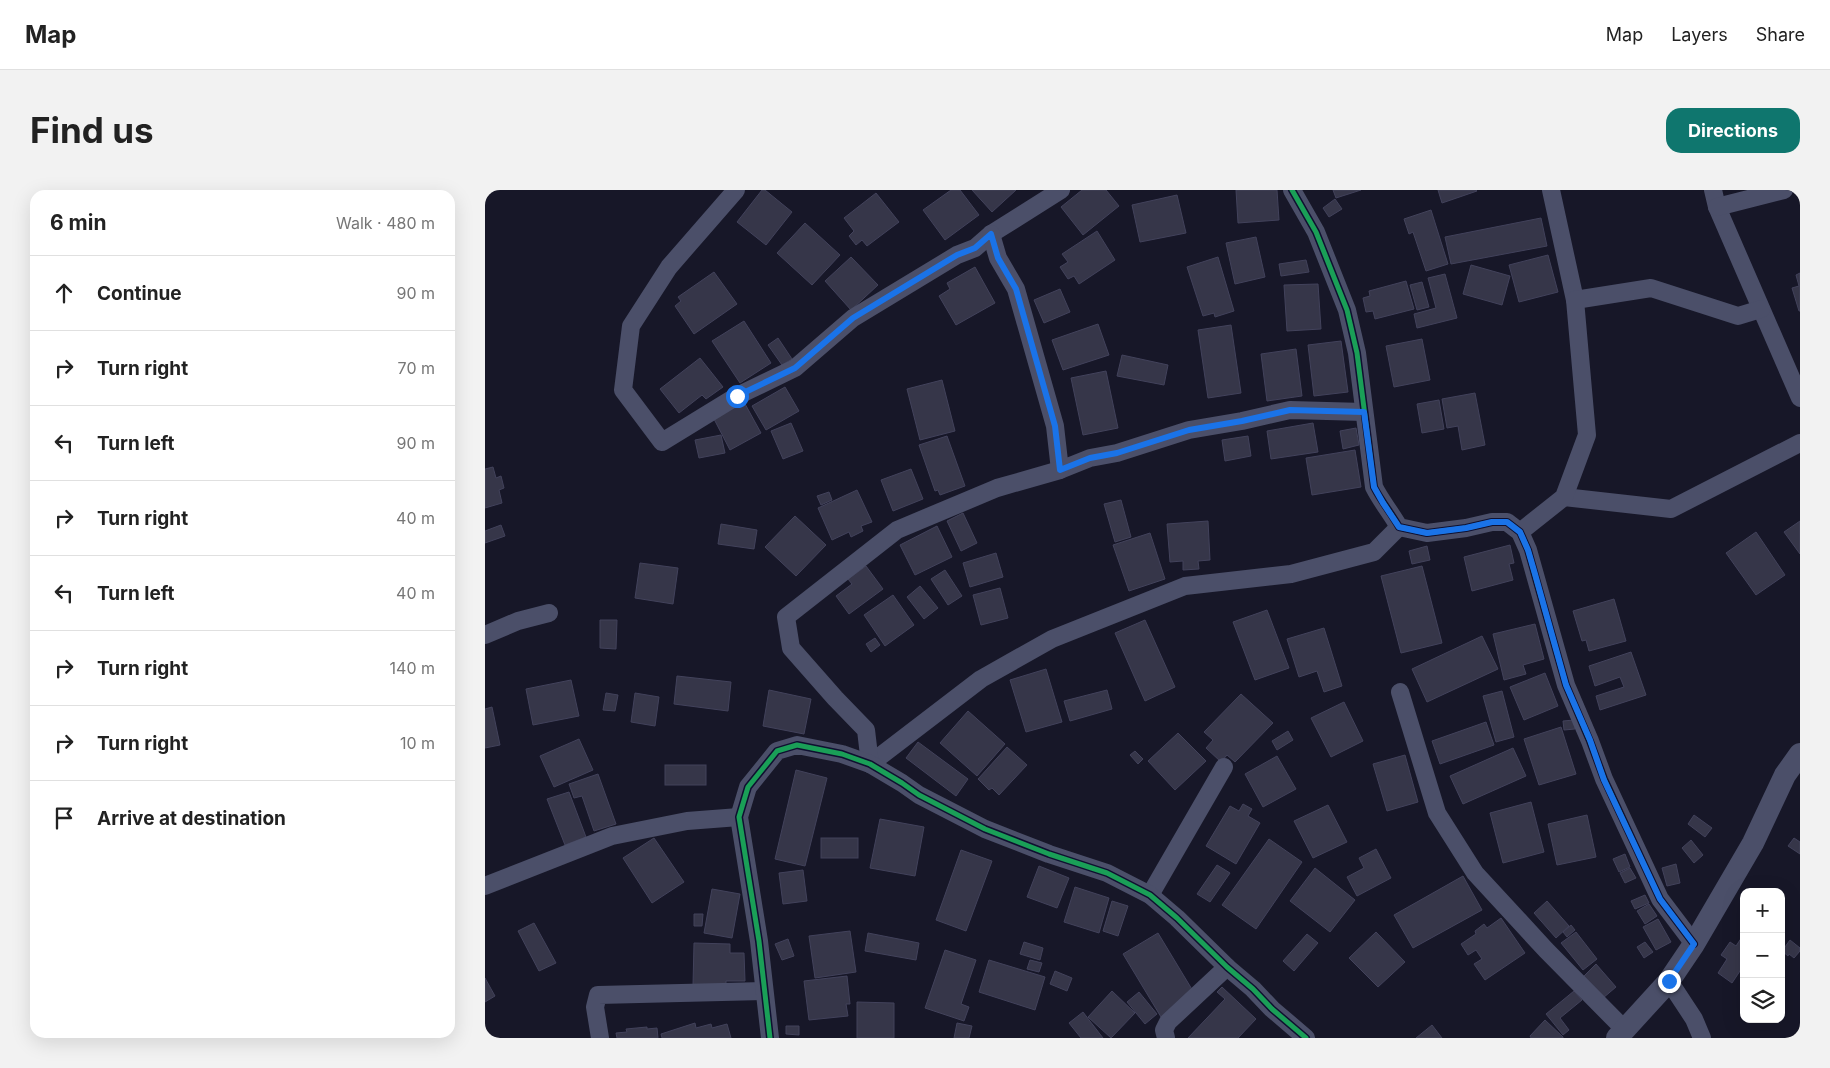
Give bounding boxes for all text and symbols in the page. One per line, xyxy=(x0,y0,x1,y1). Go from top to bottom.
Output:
text: Map xyxy=(25,20,76,49)
text: Map xyxy=(1606,24,1643,45)
text: Layers xyxy=(1671,24,1728,45)
text: Share xyxy=(1756,24,1805,45)
button: Directions xyxy=(1666,108,1800,153)
text: Find us xyxy=(30,109,154,151)
text: 6 min xyxy=(50,210,107,235)
text: Walk · 480 m xyxy=(336,213,435,233)
icon: ahead xyxy=(50,279,78,307)
text: Continue xyxy=(97,282,182,305)
text: 90 m xyxy=(396,283,435,303)
icon: right xyxy=(50,354,78,382)
text: Turn right xyxy=(97,357,188,380)
text: 70 m xyxy=(398,358,435,378)
route start xyxy=(726,385,749,408)
icon: left xyxy=(50,429,78,457)
text: Turn left xyxy=(97,432,175,455)
text: 90 m xyxy=(396,433,435,453)
icon: right xyxy=(50,504,78,532)
text: Turn right xyxy=(97,507,188,530)
text: 40 m xyxy=(396,508,435,528)
icon: left xyxy=(50,579,78,607)
text: Turn left xyxy=(97,582,175,605)
text: 40 m xyxy=(396,583,435,603)
icon: right xyxy=(50,654,78,682)
text: Turn right xyxy=(97,657,188,680)
text: 140 m xyxy=(390,658,435,678)
icon: right xyxy=(50,729,78,757)
text: Turn right xyxy=(97,732,188,755)
text: 10 m xyxy=(400,733,435,753)
icon: arrive xyxy=(50,804,78,832)
text: Arrive at destination xyxy=(97,807,286,830)
map controls xyxy=(1740,888,1785,1023)
button: + xyxy=(1740,888,1785,933)
button: − xyxy=(1740,933,1785,978)
route end xyxy=(1658,970,1681,993)
button: layers xyxy=(1740,978,1785,1023)

